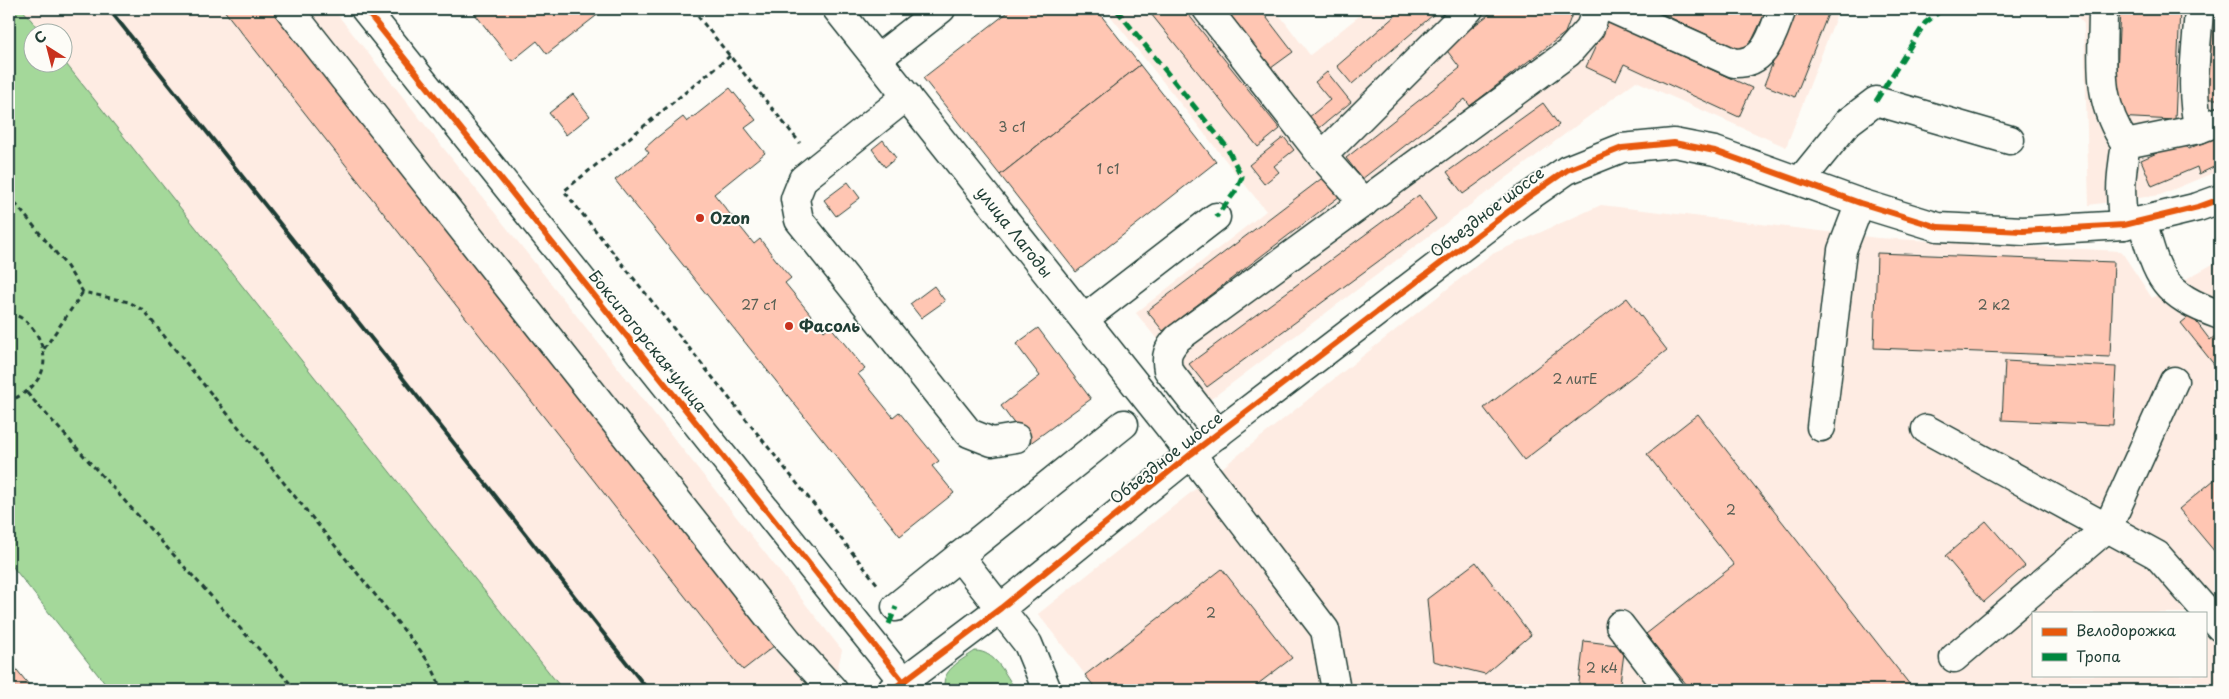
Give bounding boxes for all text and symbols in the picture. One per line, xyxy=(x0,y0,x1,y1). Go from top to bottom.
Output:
north arrow xyxy=(22,22,72,72)
text: С xyxy=(30,25,50,49)
house number: 3 с1 xyxy=(998,116,1026,137)
house number: 1 c1 xyxy=(1097,158,1119,179)
street label: Объездное шоссе xyxy=(1424,160,1549,262)
street label: улица Лагоды xyxy=(971,180,1059,282)
place label: Ozon xyxy=(710,205,750,229)
marker: Ozon xyxy=(694,212,706,224)
street label: Бокситогорская улица xyxy=(584,264,714,416)
house number: 27 с1 xyxy=(741,294,777,315)
house number: 2 к2 xyxy=(1978,294,2010,315)
place label: Фасоль xyxy=(799,313,860,337)
marker: Фасоль xyxy=(783,320,795,332)
house number: 2 литЕ xyxy=(1552,368,1598,389)
street label: Объездное шоссе xyxy=(1104,405,1227,509)
house number: 2 xyxy=(1726,499,1736,520)
house number: 2 xyxy=(1206,602,1216,623)
legend xyxy=(2032,612,2206,676)
text: Велодорожка xyxy=(2076,618,2177,641)
text: Тропа xyxy=(2076,644,2121,667)
house number: 2 к4 xyxy=(1586,657,1618,678)

